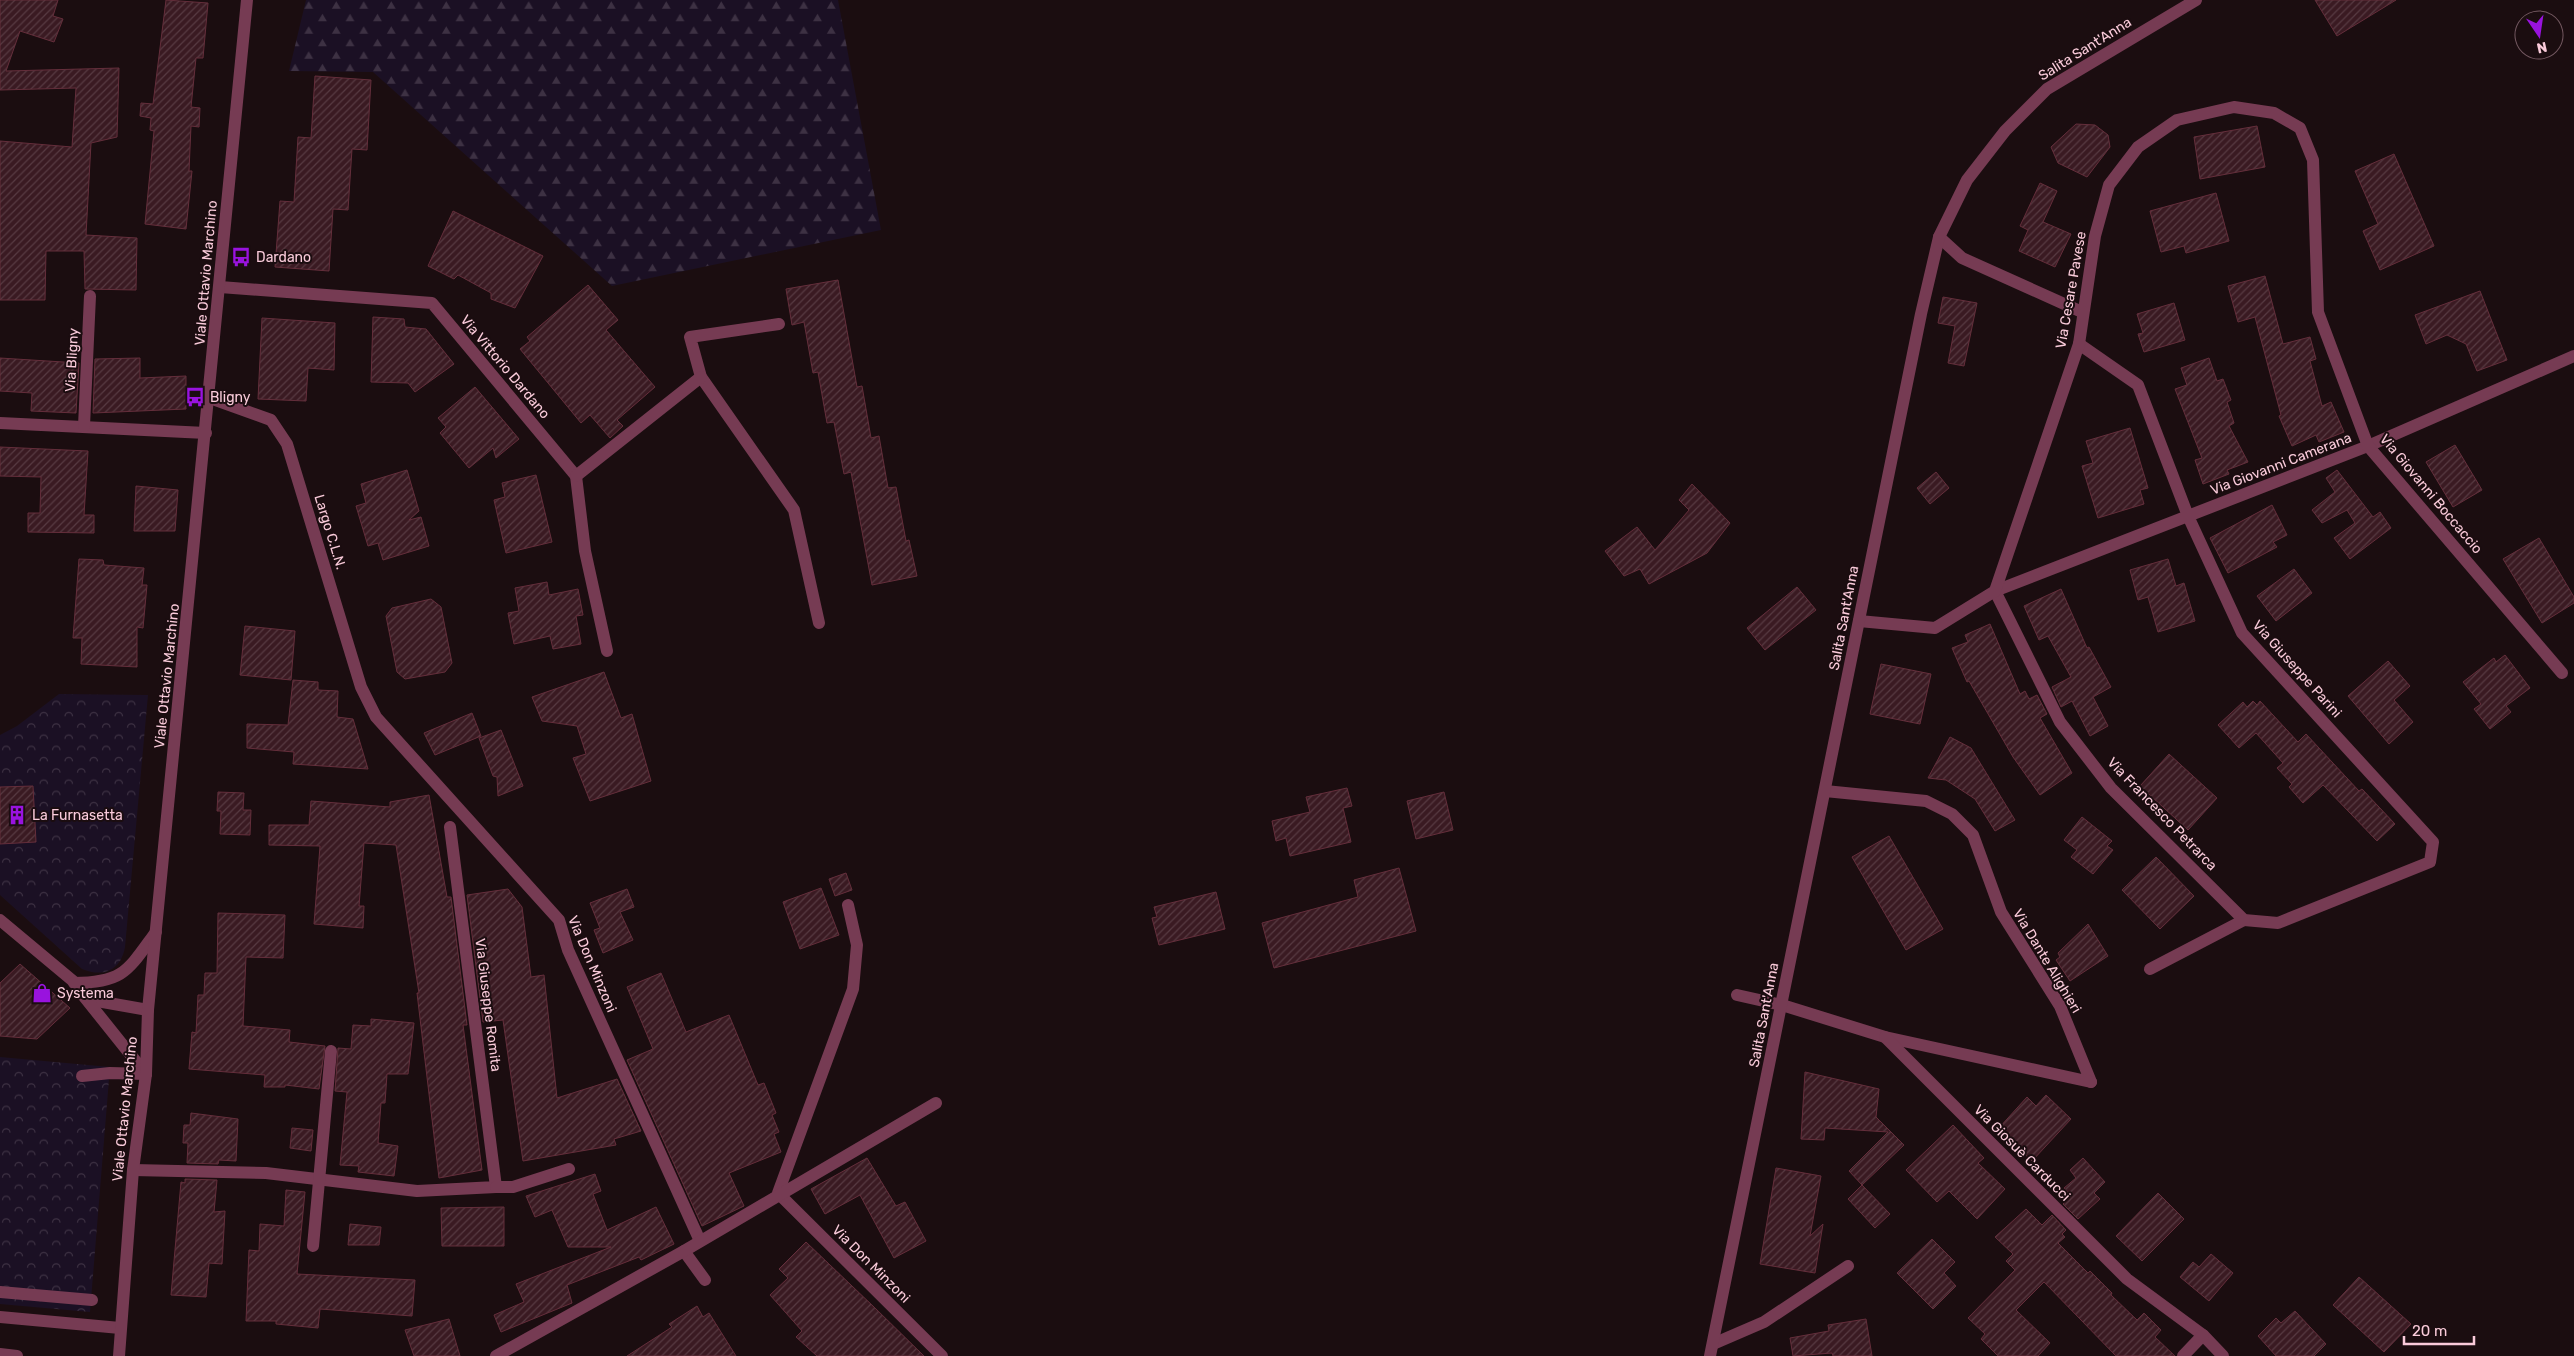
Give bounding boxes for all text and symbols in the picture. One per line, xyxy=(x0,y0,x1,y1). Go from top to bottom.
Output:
north arrow xyxy=(2514,10,2564,60)
street label: Salita Sant'Anna xyxy=(2035,14,2135,84)
text: N xyxy=(2535,38,2549,57)
street label: Viale Ottavio Marchino xyxy=(191,200,221,346)
street label: Via Cesare Pavese xyxy=(2052,230,2090,350)
bus stop icon: Dardano xyxy=(230,246,252,268)
place label: Dardano xyxy=(256,249,311,266)
street label: Via Vittorio Dardano xyxy=(457,312,553,422)
street label: Via Bligny xyxy=(62,327,82,392)
bus stop icon: Bligny xyxy=(184,386,206,408)
place label: Bligny xyxy=(210,389,251,406)
street label: Via Giovanni Camerana xyxy=(2208,429,2354,499)
street label: Via Giovanni Boccaccio xyxy=(2376,431,2486,557)
street label: Largo C.L.N. xyxy=(311,492,349,572)
street label: Salita Sant'Anna xyxy=(1826,564,1862,672)
street label: Viale Ottavio Marchino xyxy=(151,603,183,749)
street label: Via Giuseppe Parini xyxy=(2249,617,2345,721)
street label: Via Francesco Petrarca xyxy=(2104,754,2220,874)
building icon: La Furnasetta xyxy=(6,804,28,826)
place label: La Furnasetta xyxy=(32,807,123,824)
street label: Via Dante Alighieri xyxy=(2009,906,2085,1016)
street label: Via Don Minzoni xyxy=(564,913,620,1015)
street label: Via Giuseppe Romita xyxy=(471,937,505,1073)
street label: Salita Sant'Anna xyxy=(1746,961,1782,1069)
shop icon: Systema xyxy=(31,982,53,1004)
place label: Systema xyxy=(57,985,114,1002)
street label: Viale Ottavio Marchino xyxy=(109,1036,141,1182)
street label: Via Giosuè Carducci xyxy=(1970,1101,2074,1205)
street label: Via Don Minzoni xyxy=(829,1222,913,1306)
scale bar xyxy=(2404,1314,2474,1346)
text: 20 m xyxy=(2412,1322,2447,1340)

